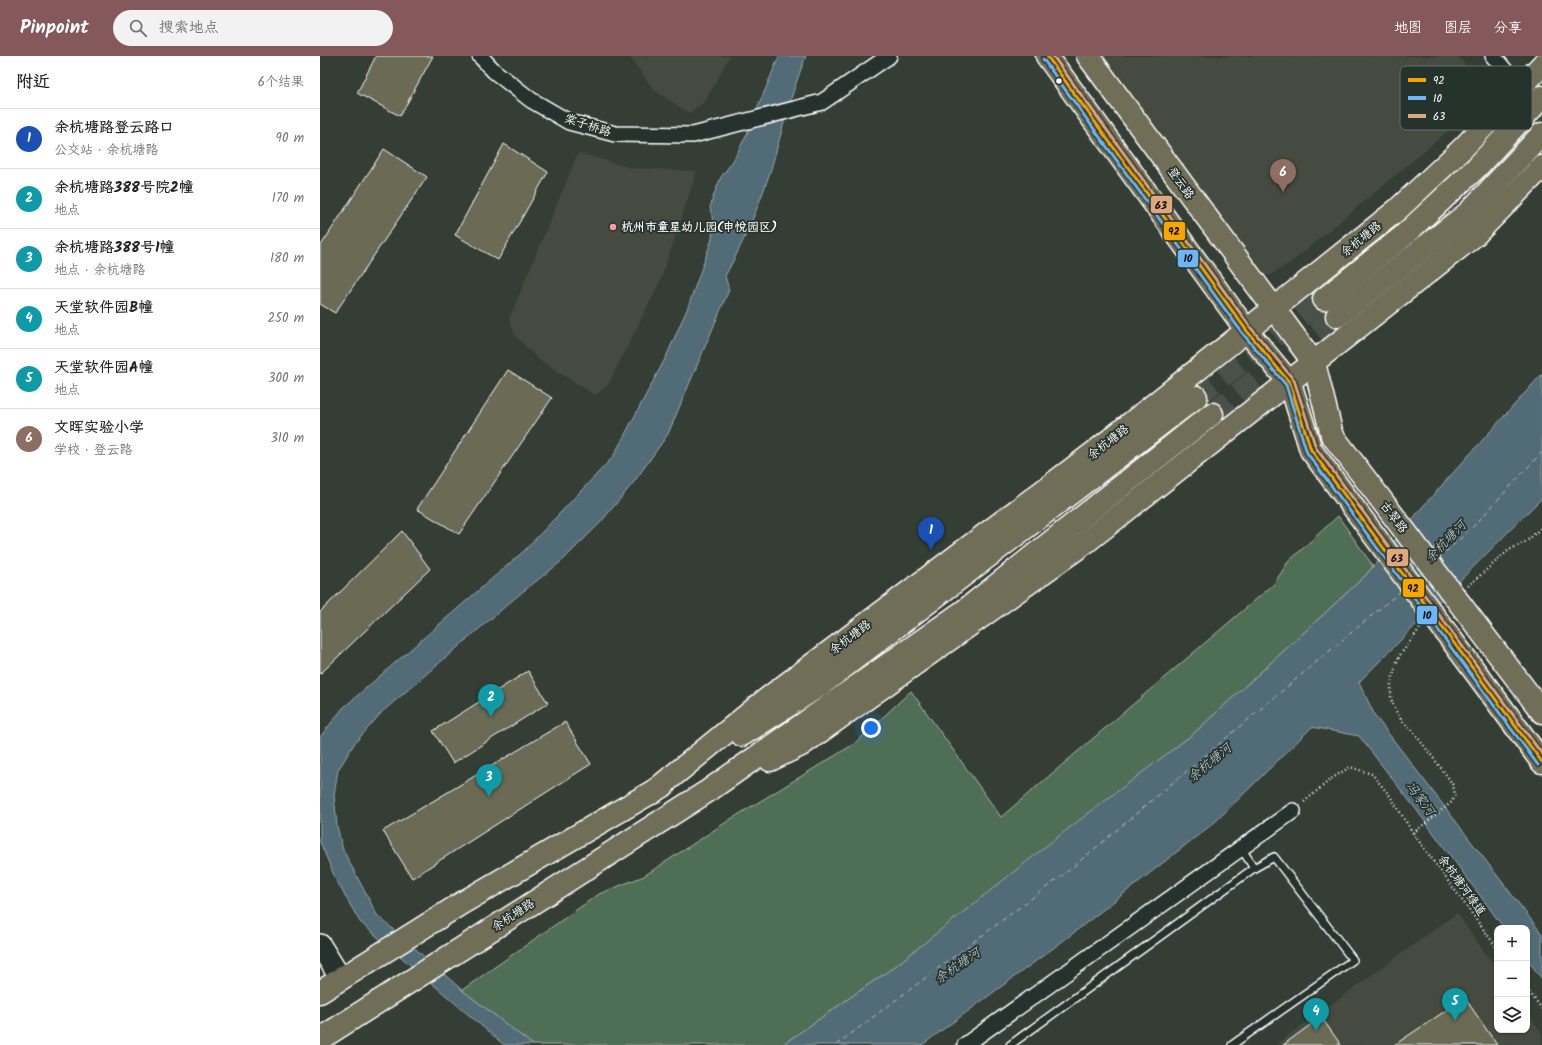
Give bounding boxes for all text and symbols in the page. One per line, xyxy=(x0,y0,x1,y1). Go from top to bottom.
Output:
search box xyxy=(113,10,393,46)
text: Pinpoint xyxy=(20,13,89,43)
text: 搜索地点 xyxy=(159,16,219,40)
icon: search xyxy=(127,17,149,39)
text: 地图 xyxy=(1394,17,1422,39)
text: 图层 xyxy=(1444,17,1472,39)
text: 分享 xyxy=(1494,17,1522,39)
legend xyxy=(1400,66,1532,130)
text: 附近 xyxy=(16,69,50,96)
text: 6个结果 xyxy=(258,72,304,93)
text: 92 xyxy=(1433,72,1445,90)
unlabelled marker xyxy=(1054,76,1064,86)
text: 10 xyxy=(1433,90,1442,108)
text: 63 xyxy=(1433,108,1445,126)
street label: 棠子桥路 xyxy=(562,109,614,142)
text: 余杭塘路登云路口 xyxy=(54,116,174,140)
text: 1 xyxy=(27,128,31,149)
text: 90 m xyxy=(276,128,304,149)
text: 公交站 · 余杭塘路 xyxy=(54,140,159,161)
pin: 6 xyxy=(1270,159,1296,192)
street label: 登云路 xyxy=(1162,163,1199,203)
text: 余杭塘路388号院2幢 xyxy=(54,176,194,200)
text: 2 xyxy=(25,188,33,209)
text: 170 m xyxy=(272,188,304,209)
line badge: 63 xyxy=(1150,195,1173,214)
text: 63 xyxy=(1155,197,1167,215)
text: 地点 xyxy=(54,200,80,221)
street label: 余杭塘路 xyxy=(1337,217,1386,262)
place label: 杭州市童星幼儿园(申悦园区) xyxy=(621,218,777,237)
line badge: 92 xyxy=(1163,221,1186,241)
marker: 杭州市童星幼儿园(申悦园区) xyxy=(608,222,618,232)
text: 92 xyxy=(1168,223,1180,241)
text: 余杭塘路388号1幢 xyxy=(54,236,174,260)
text: 3 xyxy=(25,248,33,269)
text: 180 m xyxy=(270,248,304,269)
line badge: 10 xyxy=(1177,249,1199,268)
text: 10 xyxy=(1184,250,1193,268)
text: 地点 · 余杭塘路 xyxy=(54,260,146,281)
text: 天堂软件园B幢 xyxy=(54,296,153,320)
text: 4 xyxy=(25,308,33,329)
text: 250 m xyxy=(267,308,304,329)
text: 地点 xyxy=(54,320,80,341)
text: 天堂软件园A幢 xyxy=(54,356,153,380)
text: 5 xyxy=(26,368,32,389)
text: 300 m xyxy=(268,368,304,389)
text: 地点 xyxy=(54,380,80,401)
text: 文晖实验小学 xyxy=(54,416,144,440)
street label: 余杭塘路 xyxy=(1084,420,1133,465)
text: 6 xyxy=(25,428,33,449)
text: 310 m xyxy=(270,428,304,449)
text: 学校 · 登云路 xyxy=(54,440,133,461)
street label: 古翠路 xyxy=(1375,497,1412,537)
water label: 余杭塘河 xyxy=(1420,515,1473,568)
pin: 1 xyxy=(918,517,944,550)
line badge: 63 xyxy=(1386,548,1409,567)
text: 63 xyxy=(1391,550,1403,568)
line badge: 92 xyxy=(1402,578,1425,598)
text: 92 xyxy=(1407,580,1419,598)
line badge: 10 xyxy=(1416,605,1438,625)
text: 10 xyxy=(1423,607,1432,625)
street label: 余杭塘路 xyxy=(825,615,875,659)
pin: 2 xyxy=(478,684,504,717)
your location xyxy=(861,718,881,738)
water label: 余杭塘河 xyxy=(1183,737,1238,788)
pin: 3 xyxy=(476,764,502,797)
water label: 冯家河 xyxy=(1400,777,1441,822)
street label: 余杭塘河绿道 xyxy=(1433,851,1490,920)
street label: 余杭塘路 xyxy=(488,894,539,936)
map controls xyxy=(1494,925,1530,1033)
button: + xyxy=(1494,925,1530,961)
water label: 余杭塘河 xyxy=(931,942,987,990)
button: − xyxy=(1494,961,1530,997)
pin: 5 xyxy=(1442,988,1468,1021)
button: layers xyxy=(1494,997,1530,1033)
pin: 4 xyxy=(1303,998,1329,1031)

